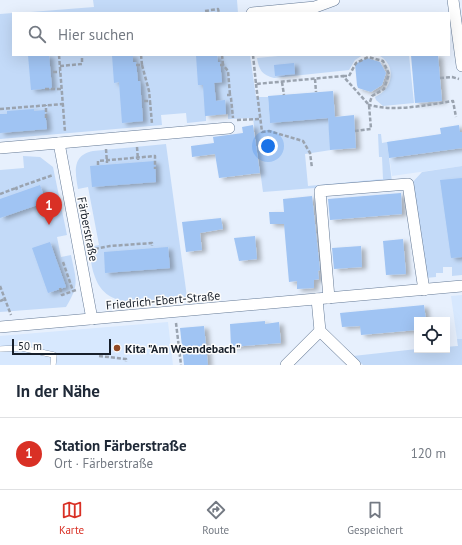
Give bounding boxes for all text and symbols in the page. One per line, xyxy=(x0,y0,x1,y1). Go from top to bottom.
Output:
search box xyxy=(12,12,450,56)
icon: search xyxy=(26,23,48,45)
text: Hier suchen xyxy=(58,25,134,44)
your location xyxy=(258,136,278,156)
pin: 1 xyxy=(36,192,62,225)
street label: Färberstraße xyxy=(74,196,102,262)
street label: Friedrich-Ebert-Straße xyxy=(105,288,221,312)
map controls xyxy=(414,317,450,353)
button: locate xyxy=(414,317,450,353)
scale bar xyxy=(12,337,111,356)
text: 50 m xyxy=(18,339,42,353)
place label: Kita "Am Weendebach" xyxy=(125,341,241,356)
marker: Kita "Am Weendebach" xyxy=(112,343,122,353)
text: In der Nähe xyxy=(16,380,100,402)
text: Station Färberstraße xyxy=(54,436,187,455)
text: 1 xyxy=(25,445,33,462)
text: 120 m xyxy=(411,445,446,462)
text: Ort · Färberstraße xyxy=(54,455,153,472)
tab: Karte xyxy=(59,499,84,537)
tab: Route xyxy=(202,499,229,537)
tab: Gespeichert xyxy=(347,499,403,537)

